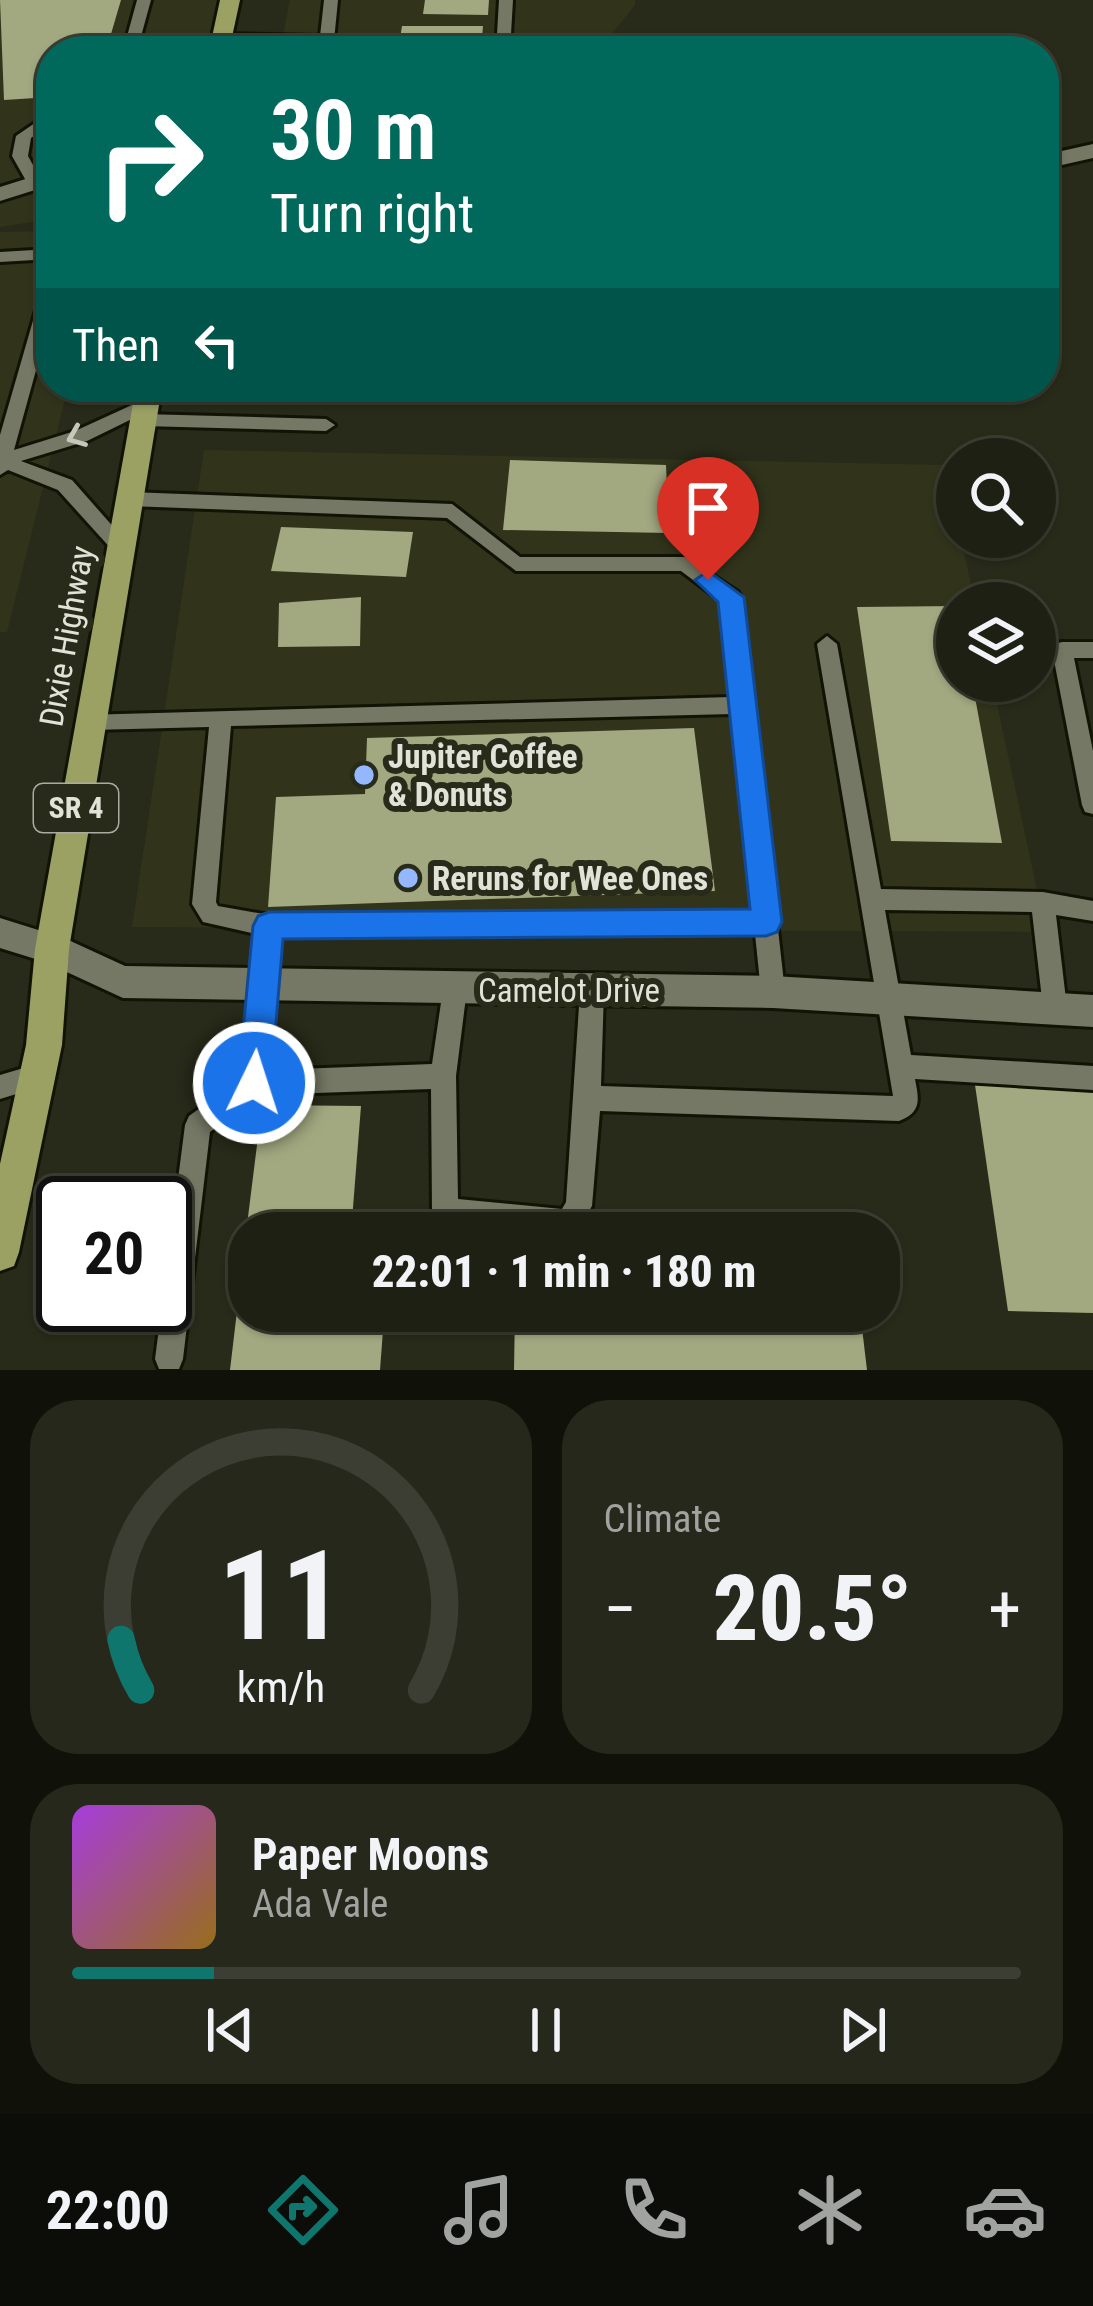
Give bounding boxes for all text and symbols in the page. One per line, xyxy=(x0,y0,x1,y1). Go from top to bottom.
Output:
text: 30 m xyxy=(270,81,437,180)
icon: right xyxy=(72,84,228,240)
text: Turn right xyxy=(270,182,474,245)
icon: left xyxy=(184,312,250,378)
text: Then xyxy=(72,319,160,372)
one-way arrow xyxy=(66,423,87,447)
map controls xyxy=(936,438,1056,702)
button: search xyxy=(936,438,1056,558)
pin xyxy=(657,457,759,580)
icon: arrive xyxy=(675,475,741,541)
street label: Dixie Highway xyxy=(31,543,102,729)
button: layers xyxy=(936,582,1056,702)
place label: Jupiter Coffee & Donuts xyxy=(388,737,578,814)
marker: Jupiter Coffee & Donuts xyxy=(351,762,377,788)
road number: SR 4 xyxy=(34,784,118,832)
place label: Reruns for Wee Ones xyxy=(432,859,708,898)
marker: Reruns for Wee Ones xyxy=(395,865,421,891)
street label: Camelot Drive xyxy=(478,971,660,1010)
position arrow xyxy=(191,1020,317,1146)
speed limit sign: 20 xyxy=(36,1176,192,1332)
text: 22:01 · 1 min · 180 m xyxy=(372,1245,756,1298)
text: Climate xyxy=(604,1496,721,1542)
text: 11 xyxy=(218,1523,344,1669)
text: 20.5° xyxy=(713,1557,912,1662)
text: − xyxy=(604,1571,637,1648)
text: + xyxy=(988,1571,1021,1648)
text: km/h xyxy=(237,1662,325,1712)
text: Paper Moons xyxy=(252,1828,489,1881)
text: Ada Vale xyxy=(252,1881,388,1927)
icon: previous xyxy=(197,1997,263,2063)
icon: pause xyxy=(513,1997,579,2063)
icon: next xyxy=(830,1997,896,2063)
icon: directions xyxy=(261,2168,345,2252)
icon: music xyxy=(437,2168,521,2252)
icon: phone xyxy=(612,2168,696,2252)
icon: climate xyxy=(788,2168,872,2252)
icon: car xyxy=(963,2168,1047,2252)
text: 22:00 xyxy=(46,2179,170,2242)

